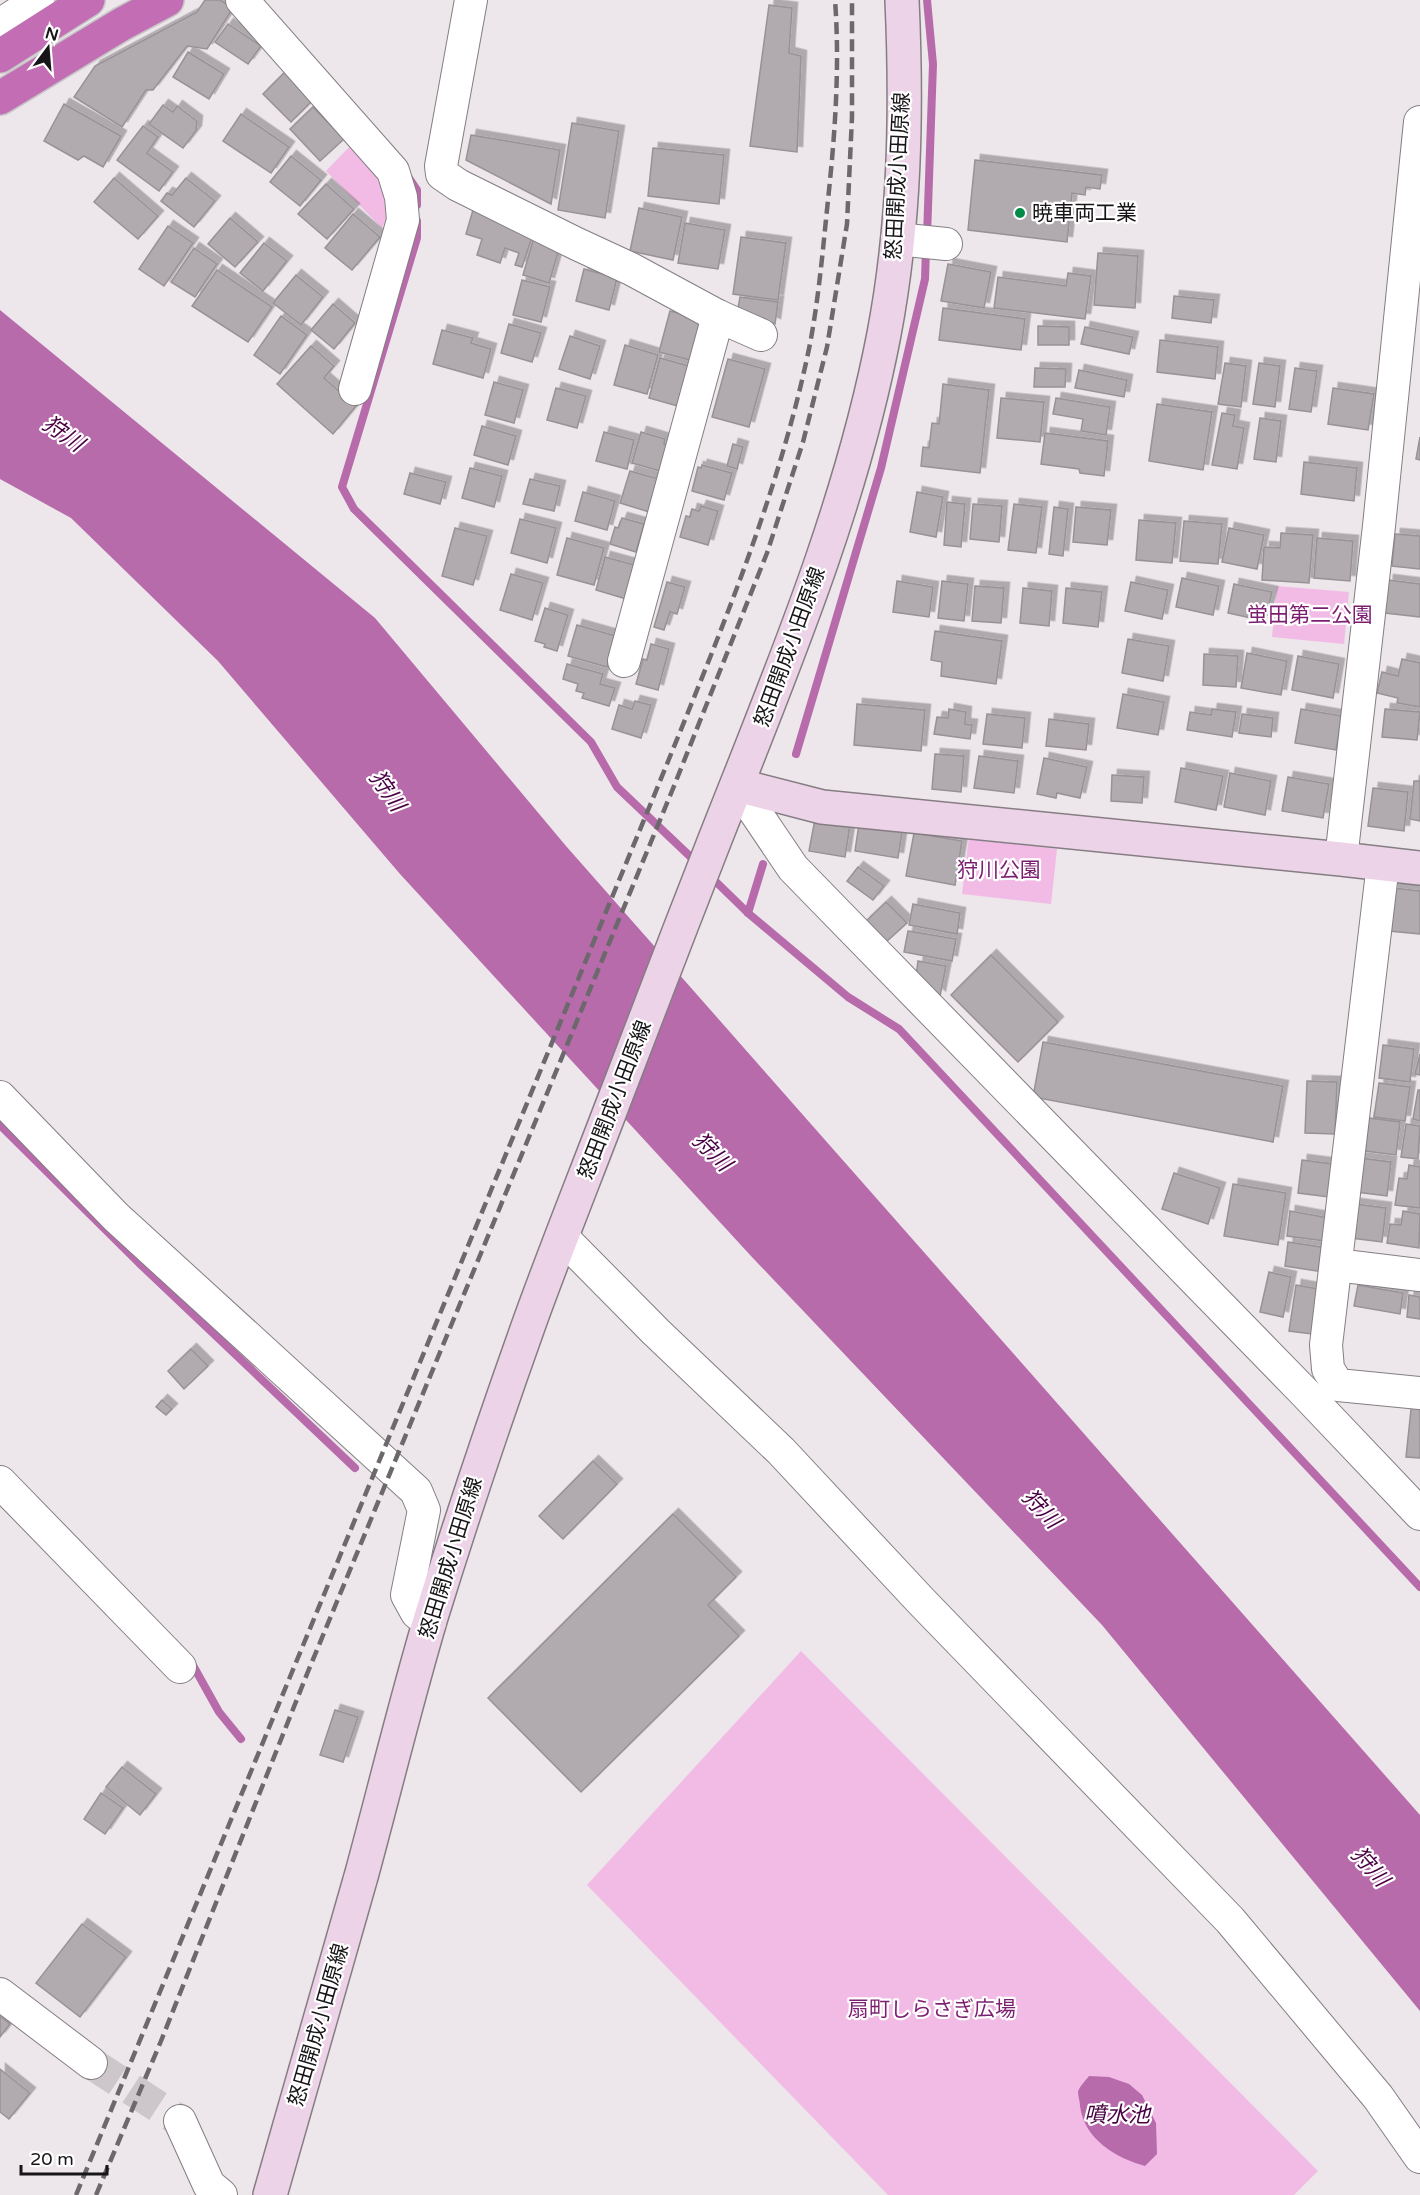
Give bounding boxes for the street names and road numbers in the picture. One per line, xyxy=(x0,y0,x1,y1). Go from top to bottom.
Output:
street label: 怒田開成小田原線 xyxy=(881,91,915,261)
street label: 怒田開成小田原線 xyxy=(750,564,830,730)
street label: 怒田開成小田原線 xyxy=(573,1017,657,1183)
street label: 怒田開成小田原線 xyxy=(414,1474,488,1642)
street label: 怒田開成小田原線 xyxy=(284,1941,354,2109)

